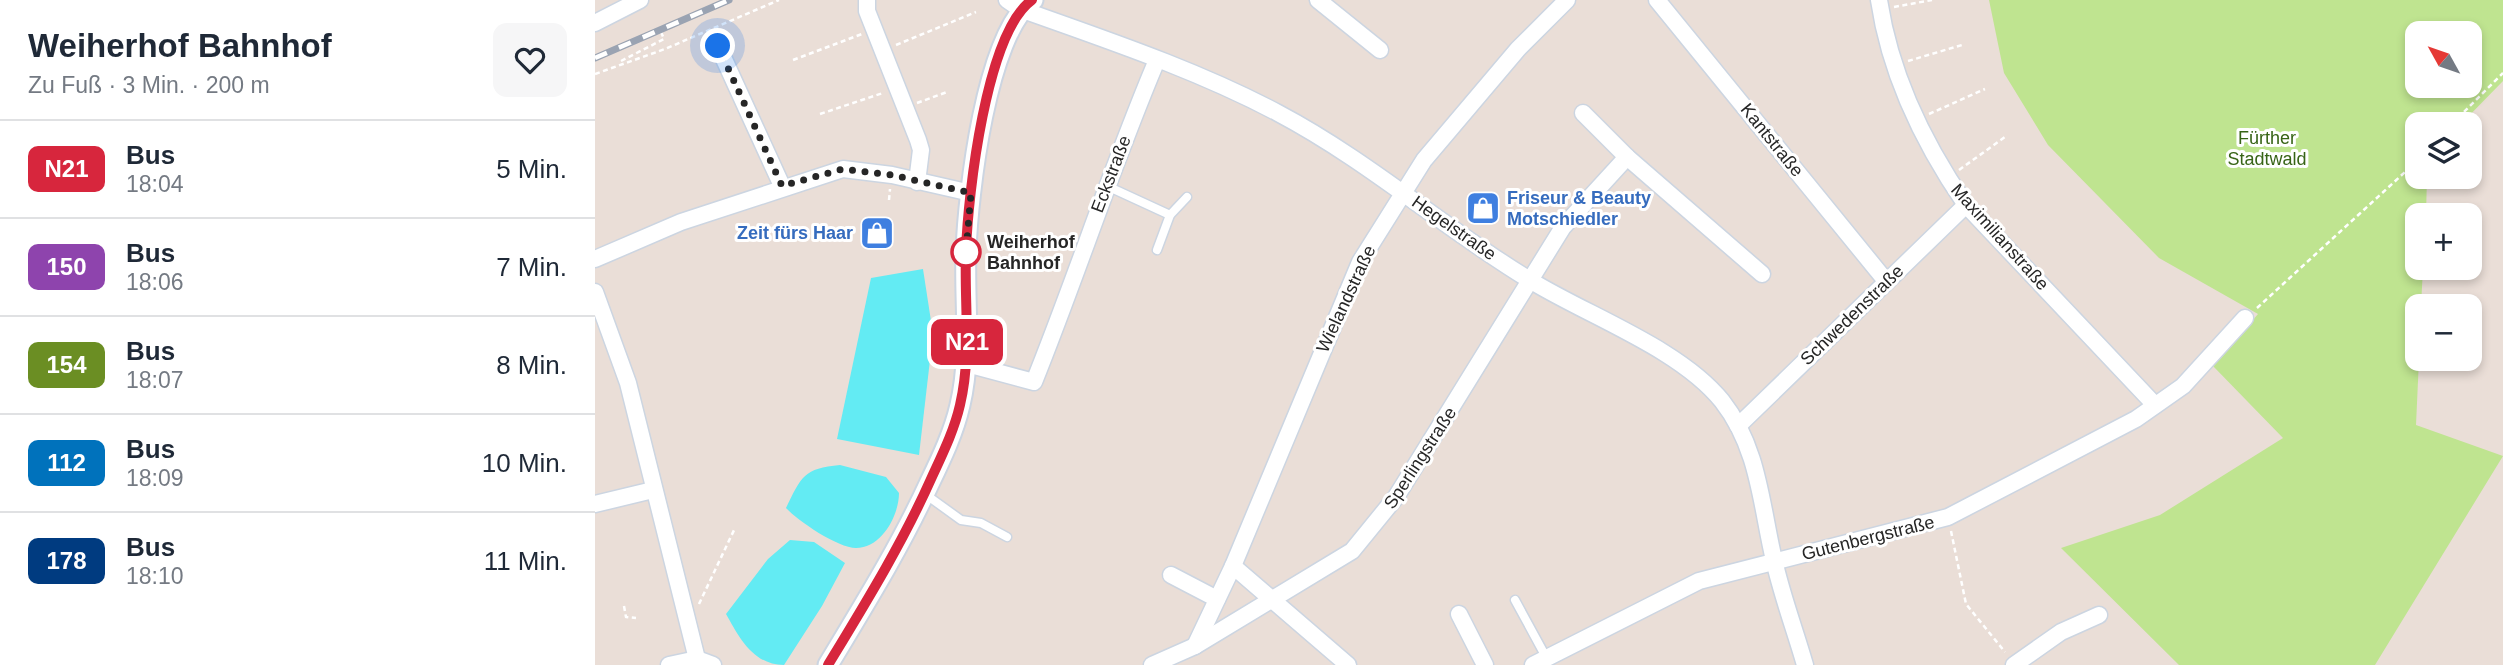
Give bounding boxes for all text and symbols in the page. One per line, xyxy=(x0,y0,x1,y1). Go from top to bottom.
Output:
north arrow xyxy=(2405,21,2481,98)
map controls xyxy=(2405,21,2482,371)
button: heart xyxy=(493,23,567,97)
text: Weiherhof Bahnhof xyxy=(28,27,332,64)
your location xyxy=(700,28,735,63)
text: Zu Fuß · 3 Min. · 200 m xyxy=(28,72,270,98)
street label: Kantstraße xyxy=(1737,99,1807,181)
button: layers xyxy=(2405,112,2482,189)
park label: Fürther Stadtwald xyxy=(2227,128,2307,169)
street label: Eckstraße xyxy=(1087,133,1135,215)
text: Bus xyxy=(126,140,175,170)
text: 5 Min. xyxy=(496,154,567,184)
text: N21 xyxy=(44,155,89,182)
text: 18:04 xyxy=(126,171,184,197)
street label: Maximilianstraße xyxy=(1947,180,2053,294)
place label: Friseur & Beauty Motschiedler xyxy=(1507,188,1651,229)
shop icon: Friseur & Beauty Motschiedler xyxy=(1464,189,1502,227)
street label: Hegelstraße xyxy=(1408,192,1500,264)
button: + xyxy=(2405,203,2482,280)
shop icon: Zeit fürs Haar xyxy=(858,214,896,252)
place label: Zeit fürs Haar xyxy=(737,223,853,243)
place label: Weiherhof Bahnhof xyxy=(987,232,1076,273)
marker: Weiherhof Bahnhof xyxy=(951,237,981,267)
text: Bus xyxy=(126,238,175,268)
street label: Wielandstraße xyxy=(1312,242,1380,356)
text: 7 Min. xyxy=(496,252,567,282)
text: 150 xyxy=(46,253,87,280)
street label: Schwedenstraße xyxy=(1796,261,1908,369)
text: 18:06 xyxy=(126,269,184,295)
button: − xyxy=(2405,294,2482,371)
line badge: N21 xyxy=(927,319,1007,365)
text: N21 xyxy=(945,328,989,355)
text: Bus xyxy=(126,336,175,366)
text: 8 Min. xyxy=(496,350,567,380)
text: 154 xyxy=(46,351,87,378)
text: 18:07 xyxy=(126,367,184,393)
street label: Sperlingstraße xyxy=(1380,403,1460,513)
text: Bus xyxy=(126,434,175,464)
text: 10 Min. xyxy=(482,448,567,478)
text: 112 xyxy=(47,449,86,476)
text: 18:09 xyxy=(126,465,184,491)
street label: Gutenbergstraße xyxy=(1800,512,1936,564)
text: Bus xyxy=(126,532,175,562)
text: 11 Min. xyxy=(484,546,567,576)
text: 178 xyxy=(46,547,87,574)
text: 18:10 xyxy=(126,563,184,589)

